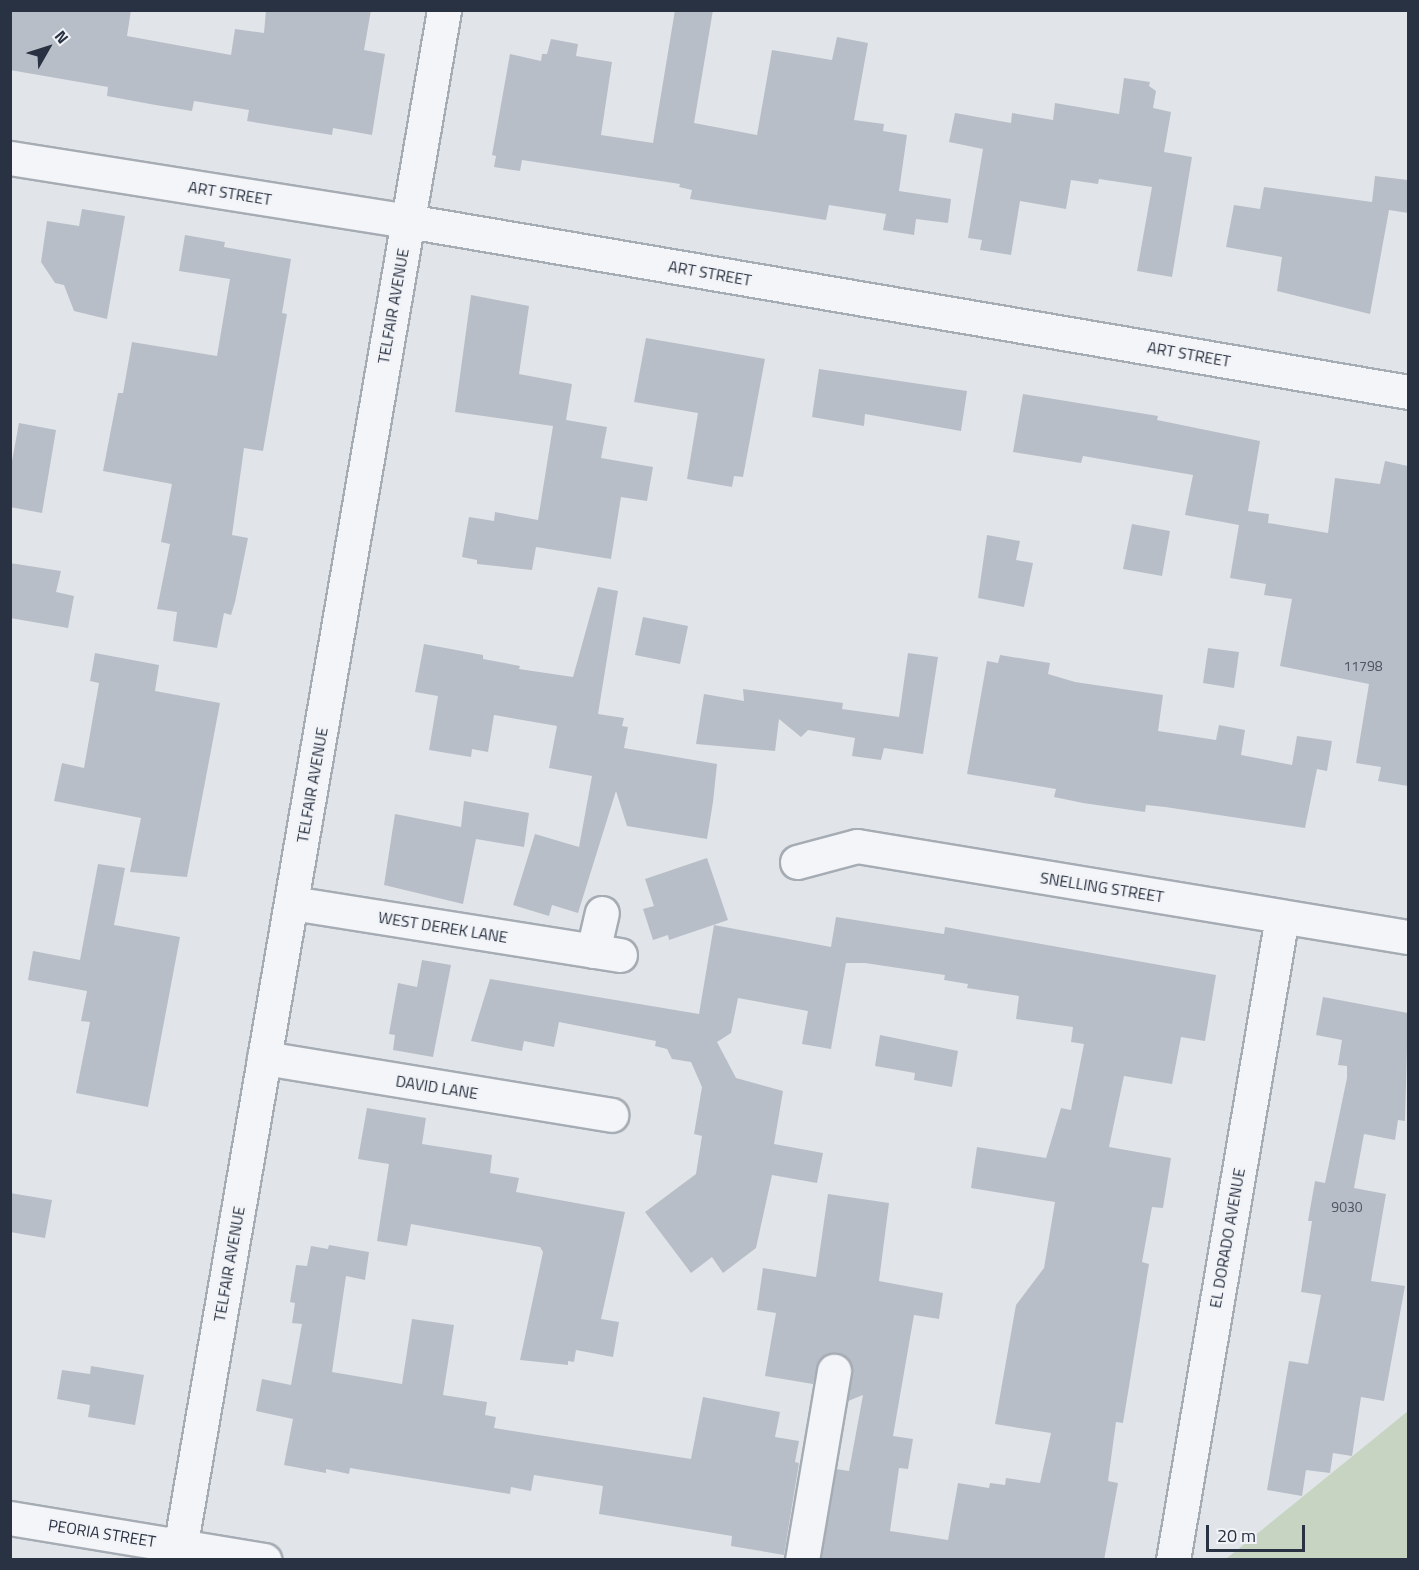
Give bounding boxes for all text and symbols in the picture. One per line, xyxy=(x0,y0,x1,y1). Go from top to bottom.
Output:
north arrow xyxy=(18,18,78,78)
text: N xyxy=(49,25,75,49)
street label: ART STREET xyxy=(187,177,273,209)
street label: TELFAIR AVENUE xyxy=(373,247,413,365)
street label: ART STREET xyxy=(667,256,753,290)
street label: ART STREET xyxy=(1146,337,1232,371)
house number: 11798 xyxy=(1343,658,1383,674)
street label: TELFAIR AVENUE xyxy=(292,726,332,844)
street label: SNELLING STREET xyxy=(1039,868,1165,906)
street label: WEST DEREK LANE xyxy=(377,907,509,947)
street label: DAVID LANE xyxy=(394,1071,480,1103)
street label: EL DORADO AVENUE xyxy=(1205,1167,1249,1309)
house number: 9030 xyxy=(1331,1199,1363,1215)
street label: TELFAIR AVENUE xyxy=(209,1205,249,1323)
scale bar xyxy=(1209,1513,1308,1551)
street label: PEORIA STREET xyxy=(47,1515,157,1551)
text: 20 m xyxy=(1217,1522,1256,1549)

